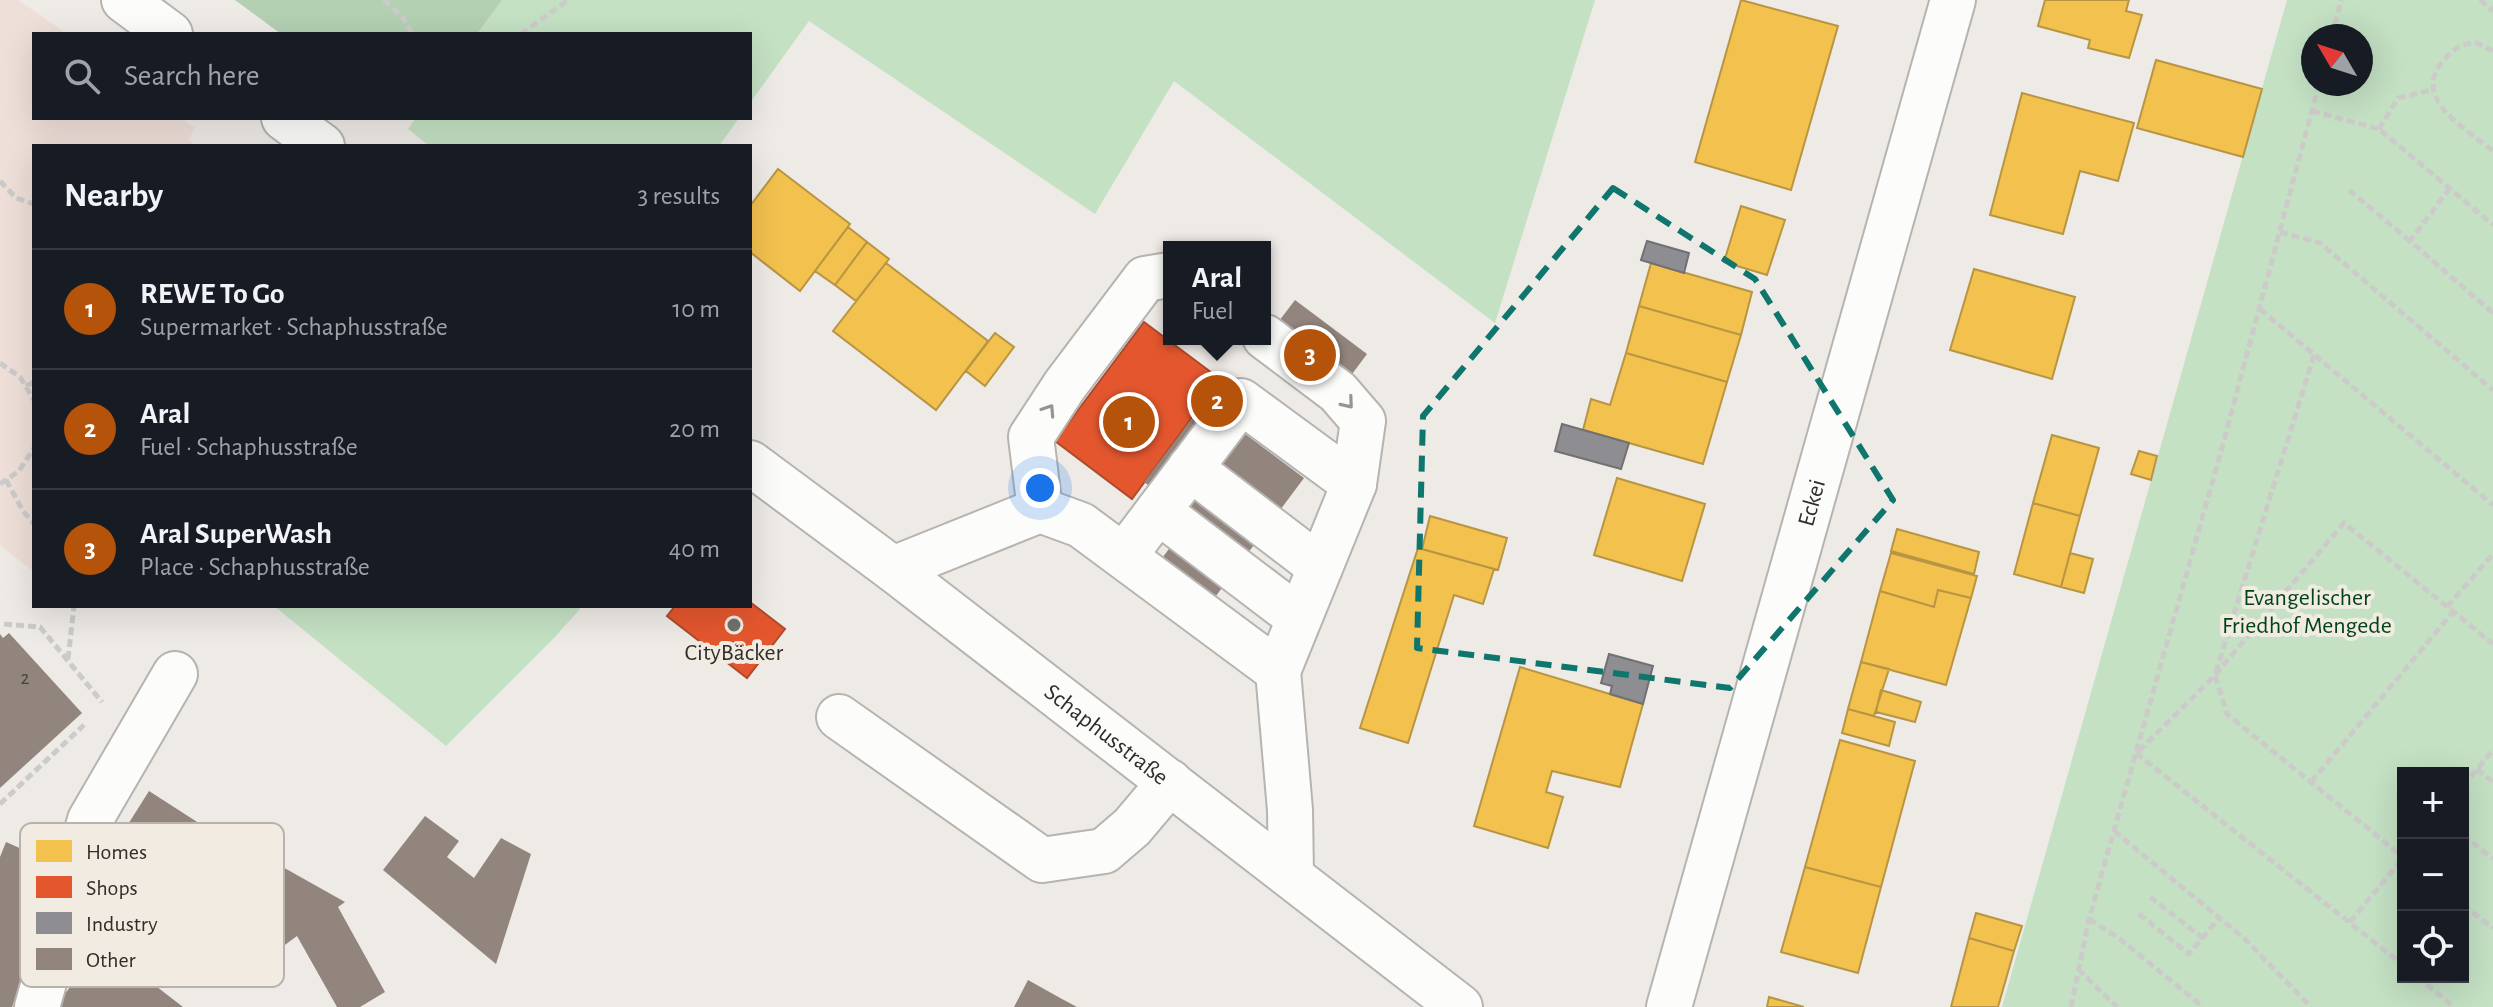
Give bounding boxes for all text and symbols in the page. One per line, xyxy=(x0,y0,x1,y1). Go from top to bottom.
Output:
north arrow xyxy=(2301,24,2373,96)
search box xyxy=(32,32,752,120)
icon: search xyxy=(60,54,104,98)
text: Search here xyxy=(124,61,260,91)
text: Nearby xyxy=(64,179,163,213)
text: 3 results xyxy=(637,183,720,209)
popup xyxy=(1163,241,1271,345)
text: Aral xyxy=(1192,263,1242,293)
text: REWE To Go xyxy=(140,279,285,309)
text: 1 xyxy=(85,296,95,322)
text: 10 m xyxy=(672,296,720,322)
text: Fuel xyxy=(1192,298,1234,324)
text: Supermarket · Schaphusstraße xyxy=(140,314,448,340)
pin: 3 xyxy=(1284,325,1336,385)
pin: 2 xyxy=(1191,371,1243,431)
pin: 1 xyxy=(1103,392,1155,452)
one-way arrow xyxy=(1338,393,1352,408)
text: Aral xyxy=(140,399,190,429)
one-way arrow xyxy=(1039,404,1054,419)
text: 2 xyxy=(84,416,96,442)
text: 20 m xyxy=(669,416,720,442)
text: Fuel · Schaphusstraße xyxy=(140,434,358,460)
your location xyxy=(1020,468,1060,508)
street label: Eckei xyxy=(1794,477,1830,529)
text: Aral SuperWash xyxy=(140,519,332,549)
text: 3 xyxy=(84,536,96,562)
text: 40 m xyxy=(669,536,720,562)
text: Place · Schaphusstraße xyxy=(140,554,370,580)
park label: Evangelischer Friedhof Mengede xyxy=(2222,586,2392,638)
marker: CityBäcker xyxy=(725,616,743,634)
place label: CityBäcker xyxy=(685,641,784,665)
house number: 2 xyxy=(20,668,30,688)
street label: Schaphusstraße xyxy=(1040,680,1172,790)
map controls xyxy=(2397,767,2469,983)
button: + xyxy=(2397,767,2469,839)
legend xyxy=(20,823,284,987)
button: − xyxy=(2397,839,2469,911)
text: Homes xyxy=(86,841,147,863)
text: Shops xyxy=(86,877,138,899)
button: locate xyxy=(2397,911,2469,983)
text: Industry xyxy=(86,913,158,935)
text: Other xyxy=(86,949,136,971)

